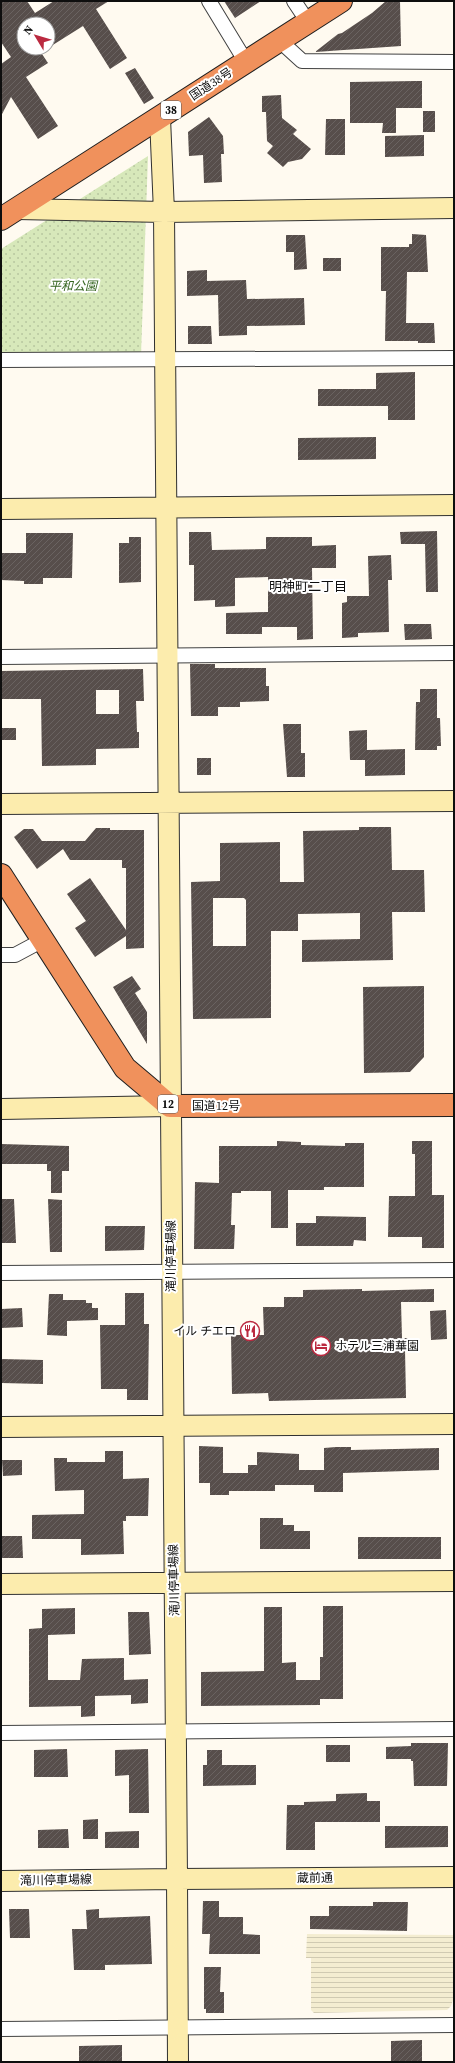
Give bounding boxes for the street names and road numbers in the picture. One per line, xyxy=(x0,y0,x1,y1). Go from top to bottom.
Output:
street label: 国道38号 xyxy=(187,64,235,104)
road number: 38 xyxy=(161,101,181,119)
road number: 12 xyxy=(158,1095,178,1113)
street label: 国道12号 xyxy=(192,1098,240,1114)
street label: 滝川停車場線 xyxy=(163,1220,179,1292)
street label: 滝川停車場線 xyxy=(165,1544,183,1616)
street label: 蔵前通 xyxy=(297,1870,333,1886)
street label: 滝川停車場線 xyxy=(20,1871,92,1889)

